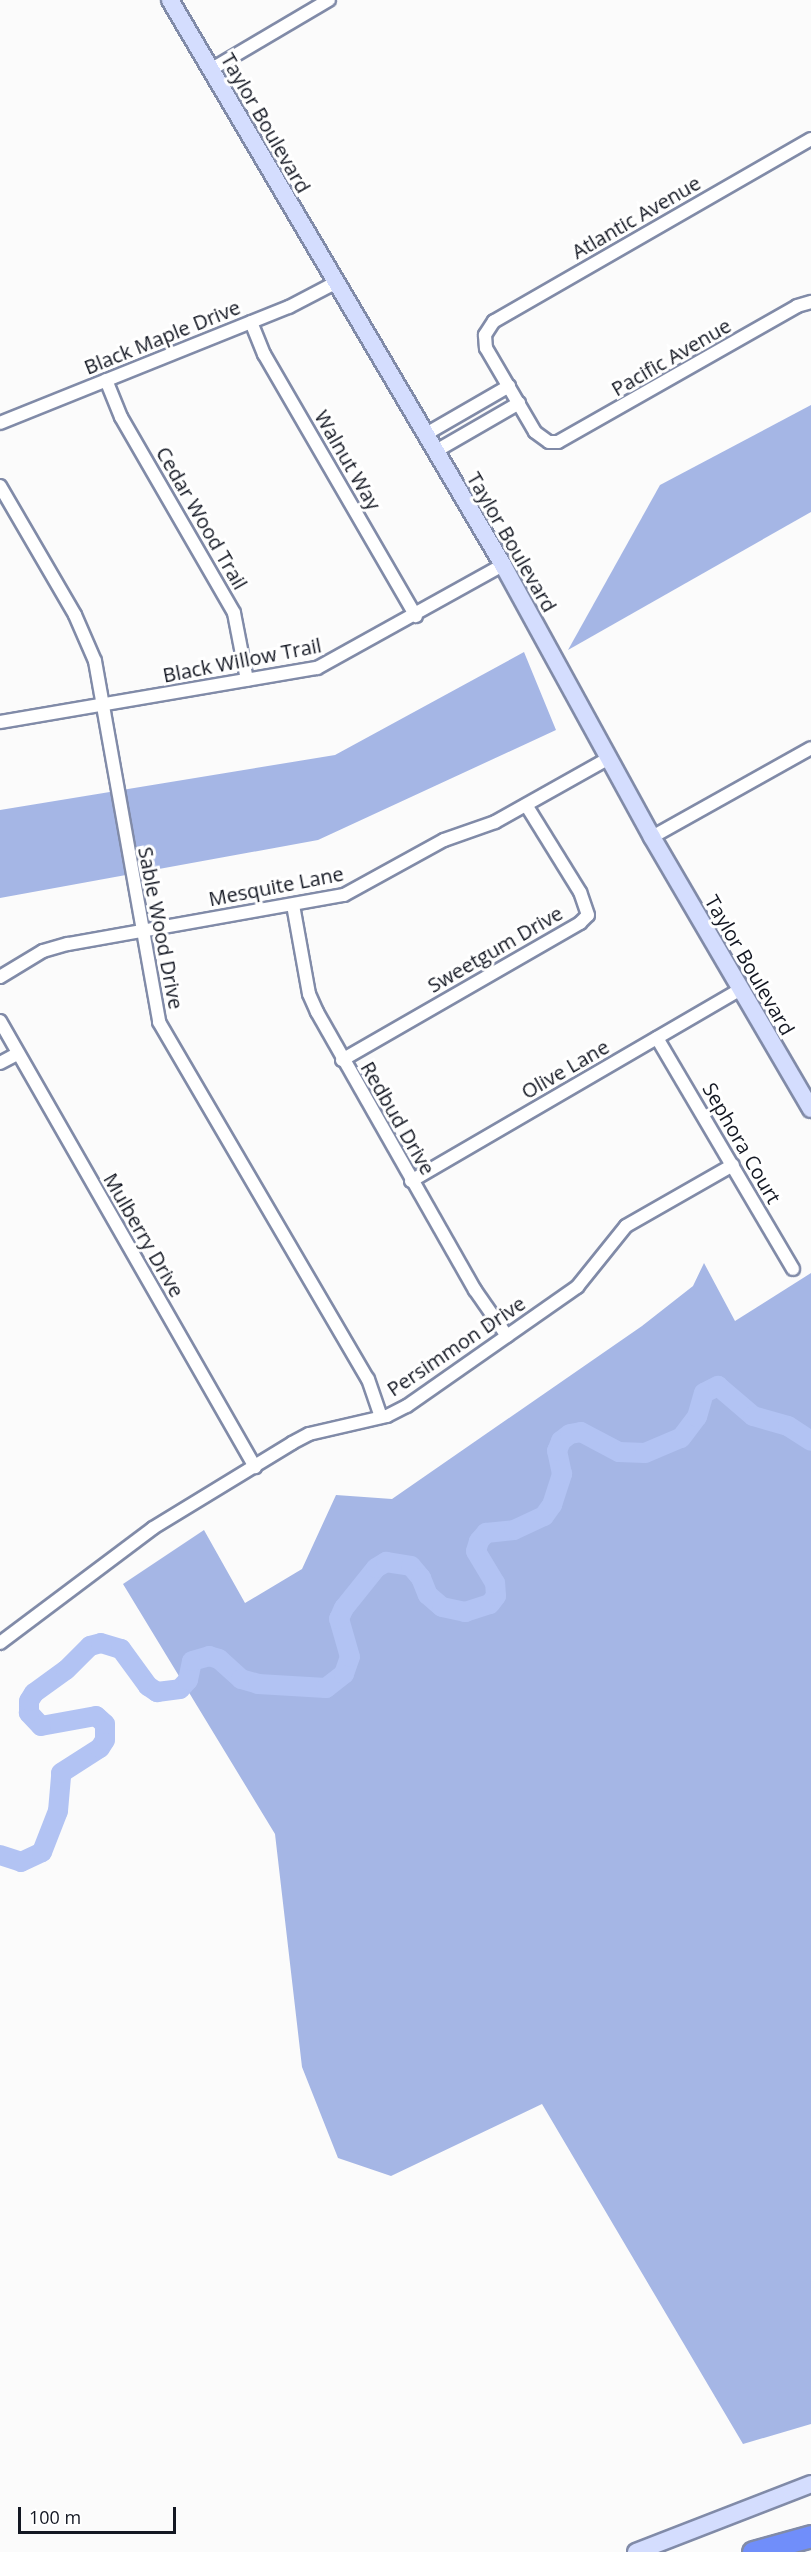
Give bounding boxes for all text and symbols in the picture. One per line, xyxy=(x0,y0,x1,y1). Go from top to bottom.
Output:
street label: Taylor Boulevard xyxy=(216,49,316,197)
street label: Atlantic Avenue xyxy=(567,170,705,264)
street label: Black Maple Drive xyxy=(80,295,244,379)
street label: Pacific Avenue xyxy=(607,313,735,401)
street label: Walnut Way xyxy=(310,406,386,514)
street label: Cedar Wood Trail xyxy=(151,442,253,594)
street label: Taylor Boulevard xyxy=(462,468,562,616)
street label: Black Willow Trail xyxy=(161,633,323,687)
street label: Sable Wood Drive xyxy=(134,845,188,1011)
street label: Mesquite Lane xyxy=(207,861,345,911)
street label: Taylor Boulevard xyxy=(700,891,800,1039)
street label: Sweetgum Drive xyxy=(423,901,567,997)
street label: Olive Lane xyxy=(517,1034,613,1104)
street label: Redbud Drive xyxy=(356,1057,440,1179)
street label: Sephora Court xyxy=(698,1078,786,1208)
street label: Mulberry Drive xyxy=(99,1169,189,1301)
street label: Persimmon Drive xyxy=(382,1291,530,1401)
scale bar xyxy=(21,2495,178,2533)
text: 100 m xyxy=(29,2505,81,2529)

